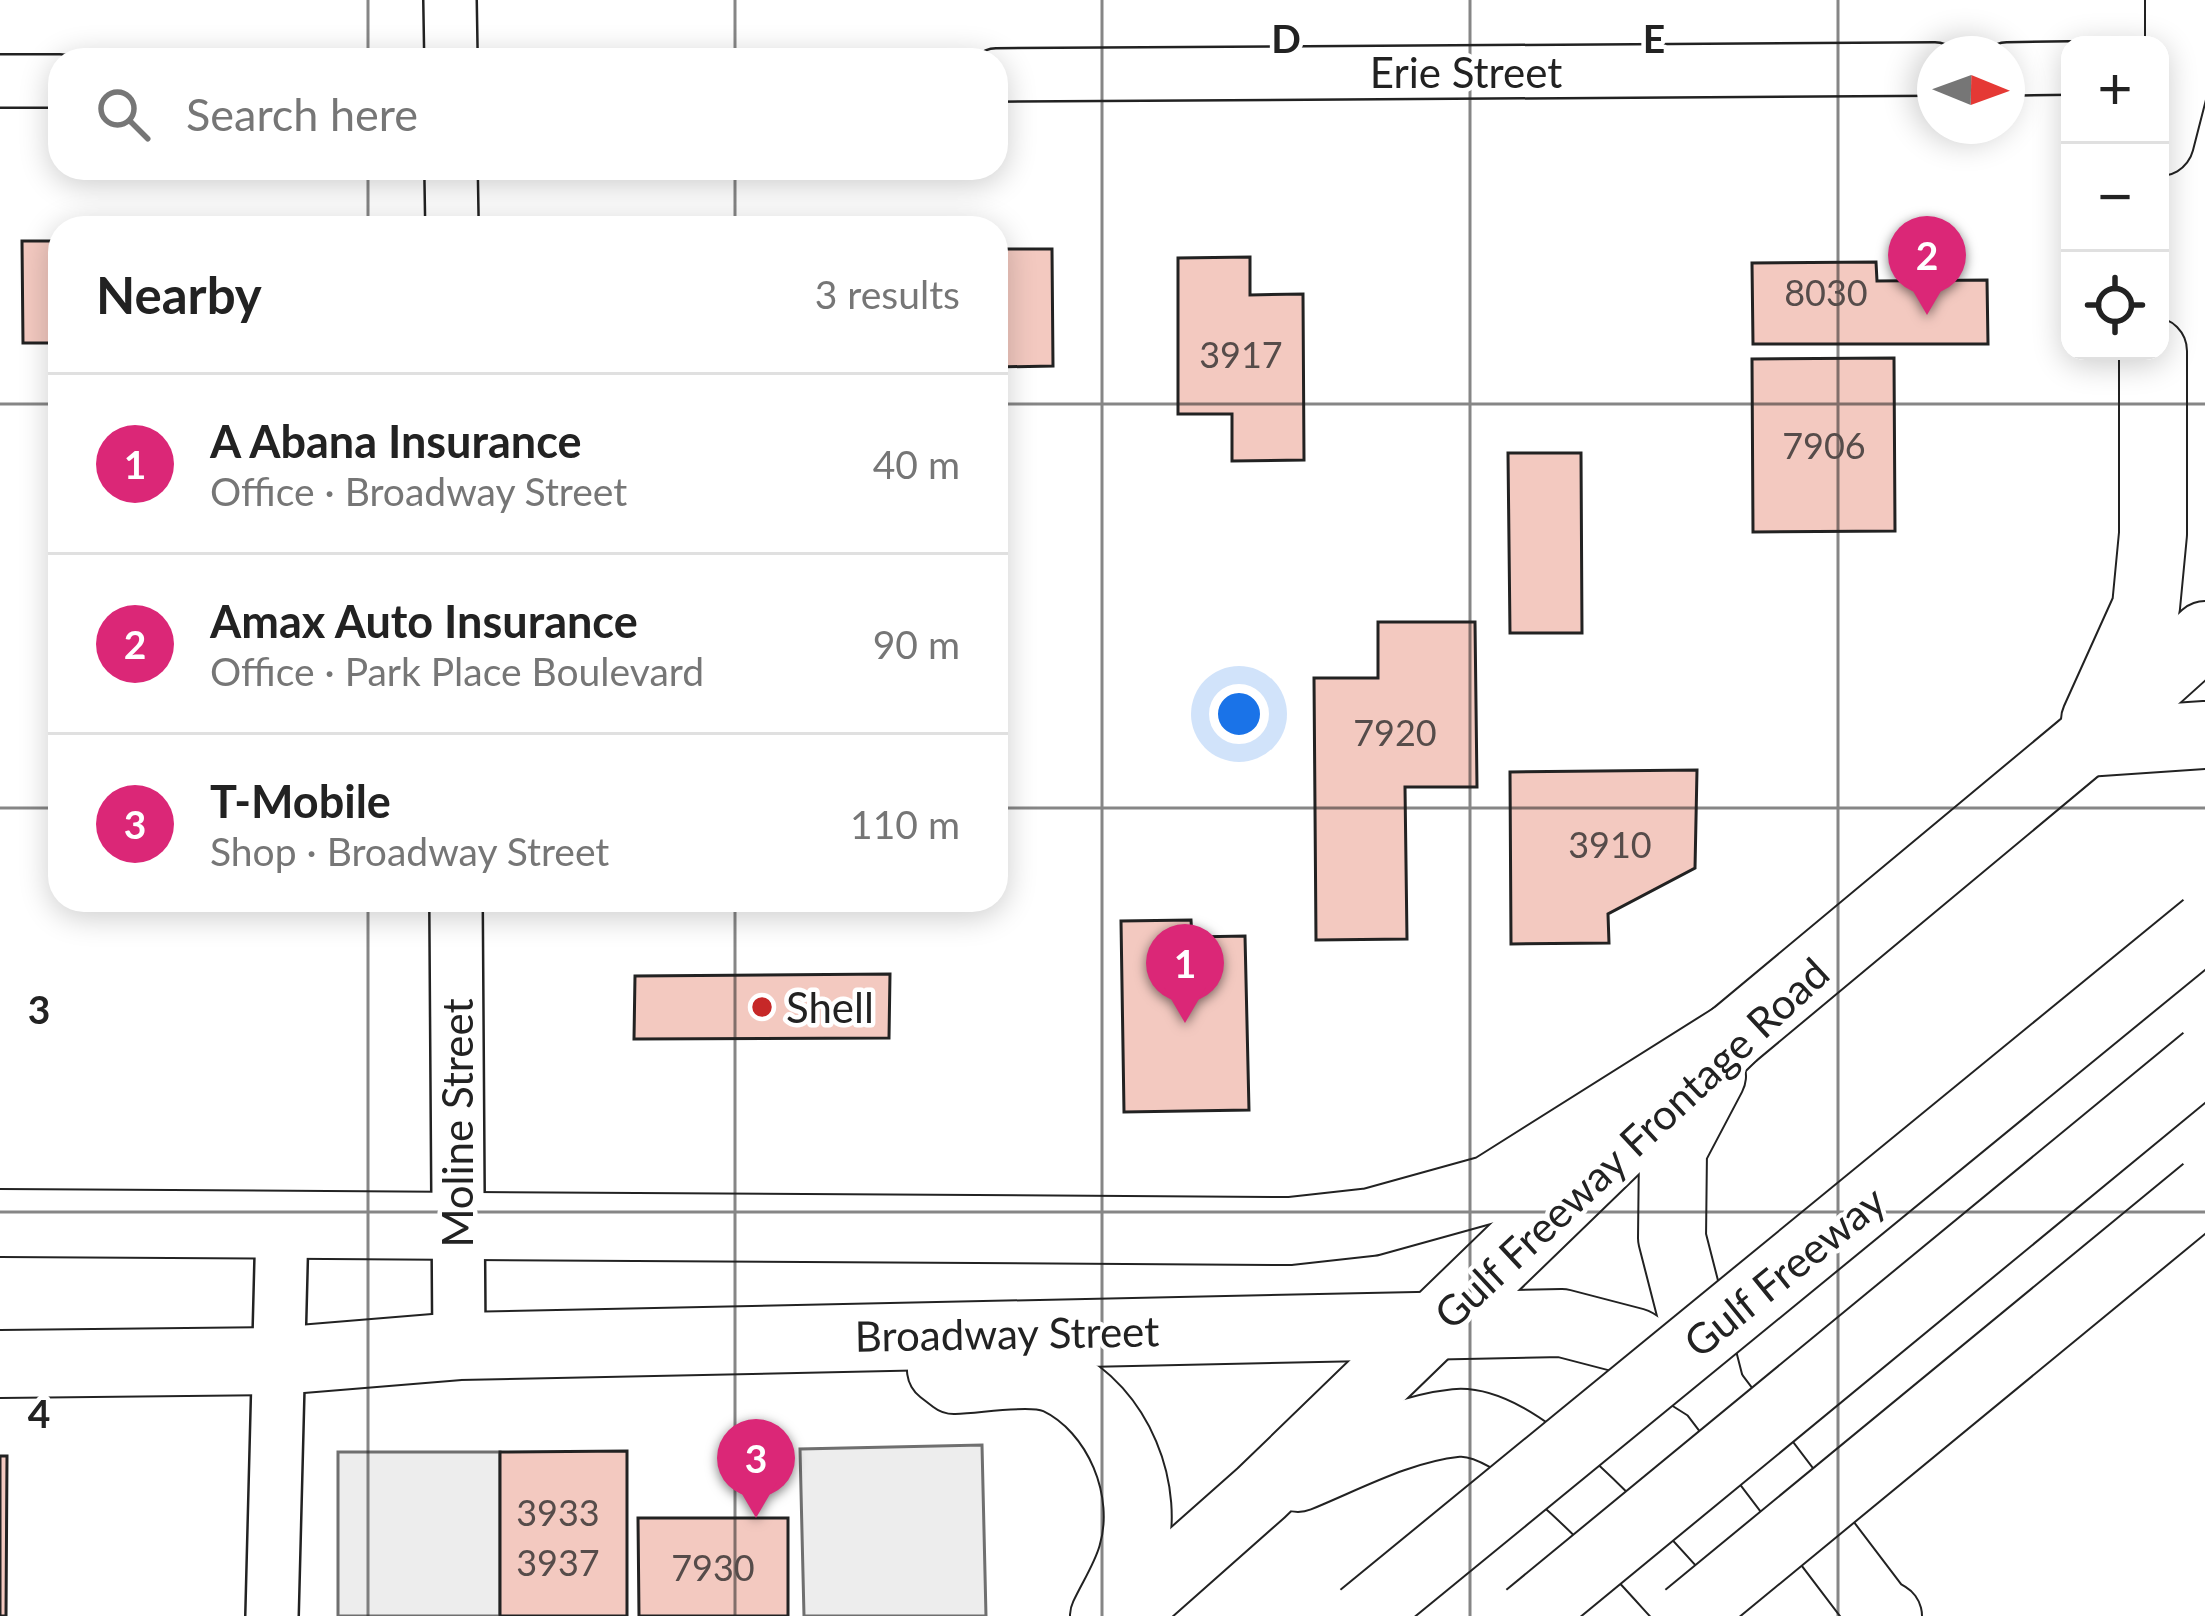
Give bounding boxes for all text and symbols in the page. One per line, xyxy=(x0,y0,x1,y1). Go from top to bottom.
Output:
text: D xyxy=(1271,15,1301,61)
text: E xyxy=(1643,15,1665,61)
north arrow xyxy=(1917,36,2025,144)
map controls xyxy=(2061,36,2169,360)
button: + xyxy=(2061,36,2169,144)
street label: Erie Street xyxy=(1370,47,1562,97)
search box xyxy=(48,48,1008,180)
icon: search xyxy=(90,81,156,147)
text: Search here xyxy=(186,87,418,141)
button: − xyxy=(2061,144,2169,252)
pin: 2 xyxy=(1888,216,1966,315)
button: locate xyxy=(2061,252,2169,360)
text: Nearby xyxy=(96,264,262,325)
house number: 8030 xyxy=(1784,270,1868,314)
text: 3 results xyxy=(815,271,960,317)
house number: 3917 xyxy=(1199,332,1283,376)
text: A Abana Insurance xyxy=(210,414,581,468)
house number: 7906 xyxy=(1782,423,1866,467)
text: 1 xyxy=(124,441,146,487)
text: 40 m xyxy=(873,441,960,487)
text: Office · Broadway Street xyxy=(210,468,627,514)
text: Amax Auto Insurance xyxy=(210,594,638,648)
text: 2 xyxy=(124,621,146,667)
text: 90 m xyxy=(873,621,960,667)
text: Office · Park Place Boulevard xyxy=(210,648,704,694)
your location xyxy=(1209,684,1269,744)
house number: 7920 xyxy=(1353,710,1437,754)
text: T-Mobile xyxy=(210,774,391,828)
text: 3 xyxy=(124,801,146,847)
text: 110 m xyxy=(850,801,960,847)
house number: 3910 xyxy=(1568,822,1652,866)
text: Shop · Broadway Street xyxy=(210,828,609,874)
pin: 1 xyxy=(1146,924,1224,1023)
street label: Gulf Freeway Frontage Road xyxy=(1423,947,1839,1339)
place label: Shell xyxy=(786,982,874,1032)
text: 3 xyxy=(28,986,50,1032)
marker: Shell xyxy=(749,994,775,1020)
street label: Moline Street xyxy=(432,998,482,1248)
street label: Gulf Freeway xyxy=(1673,1175,1895,1367)
street label: Broadway Street xyxy=(854,1305,1160,1361)
text: 4 xyxy=(28,1390,50,1436)
pin: 3 xyxy=(717,1419,795,1518)
house number: 3933 xyxy=(516,1490,600,1534)
house number: 3937 xyxy=(516,1540,600,1584)
house number: 7930 xyxy=(671,1545,755,1589)

